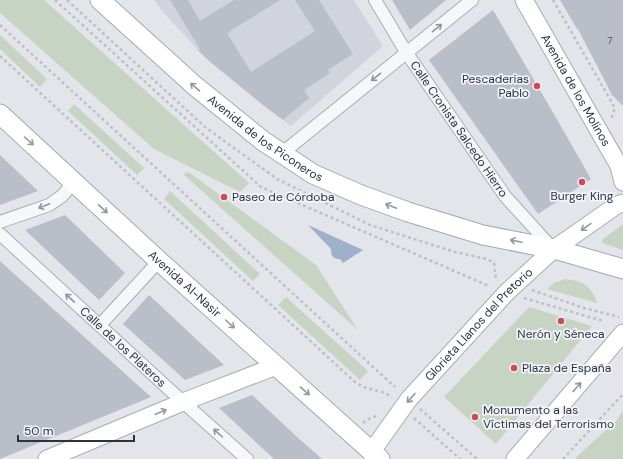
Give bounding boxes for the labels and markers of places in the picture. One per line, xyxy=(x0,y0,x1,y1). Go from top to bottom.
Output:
place label: Pescaderias Pablo xyxy=(462,71,529,101)
marker: Pescaderias Pablo xyxy=(532,81,542,91)
marker: Burger King xyxy=(577,177,587,187)
place label: Burger King xyxy=(551,188,614,204)
place label: Paseo de Córdoba xyxy=(232,189,335,205)
marker: Paseo de Córdoba xyxy=(219,192,229,202)
marker: Nerón y Séneca xyxy=(556,316,566,326)
place label: Nerón y Séneca xyxy=(517,326,605,342)
place label: Plaza de España xyxy=(522,360,611,376)
marker: Plaza de España xyxy=(509,363,519,373)
place label: Monumento a las Víctimas del Terrorismo xyxy=(483,402,614,432)
marker: Monumento a las Víctimas del Terrorismo xyxy=(470,412,480,422)

